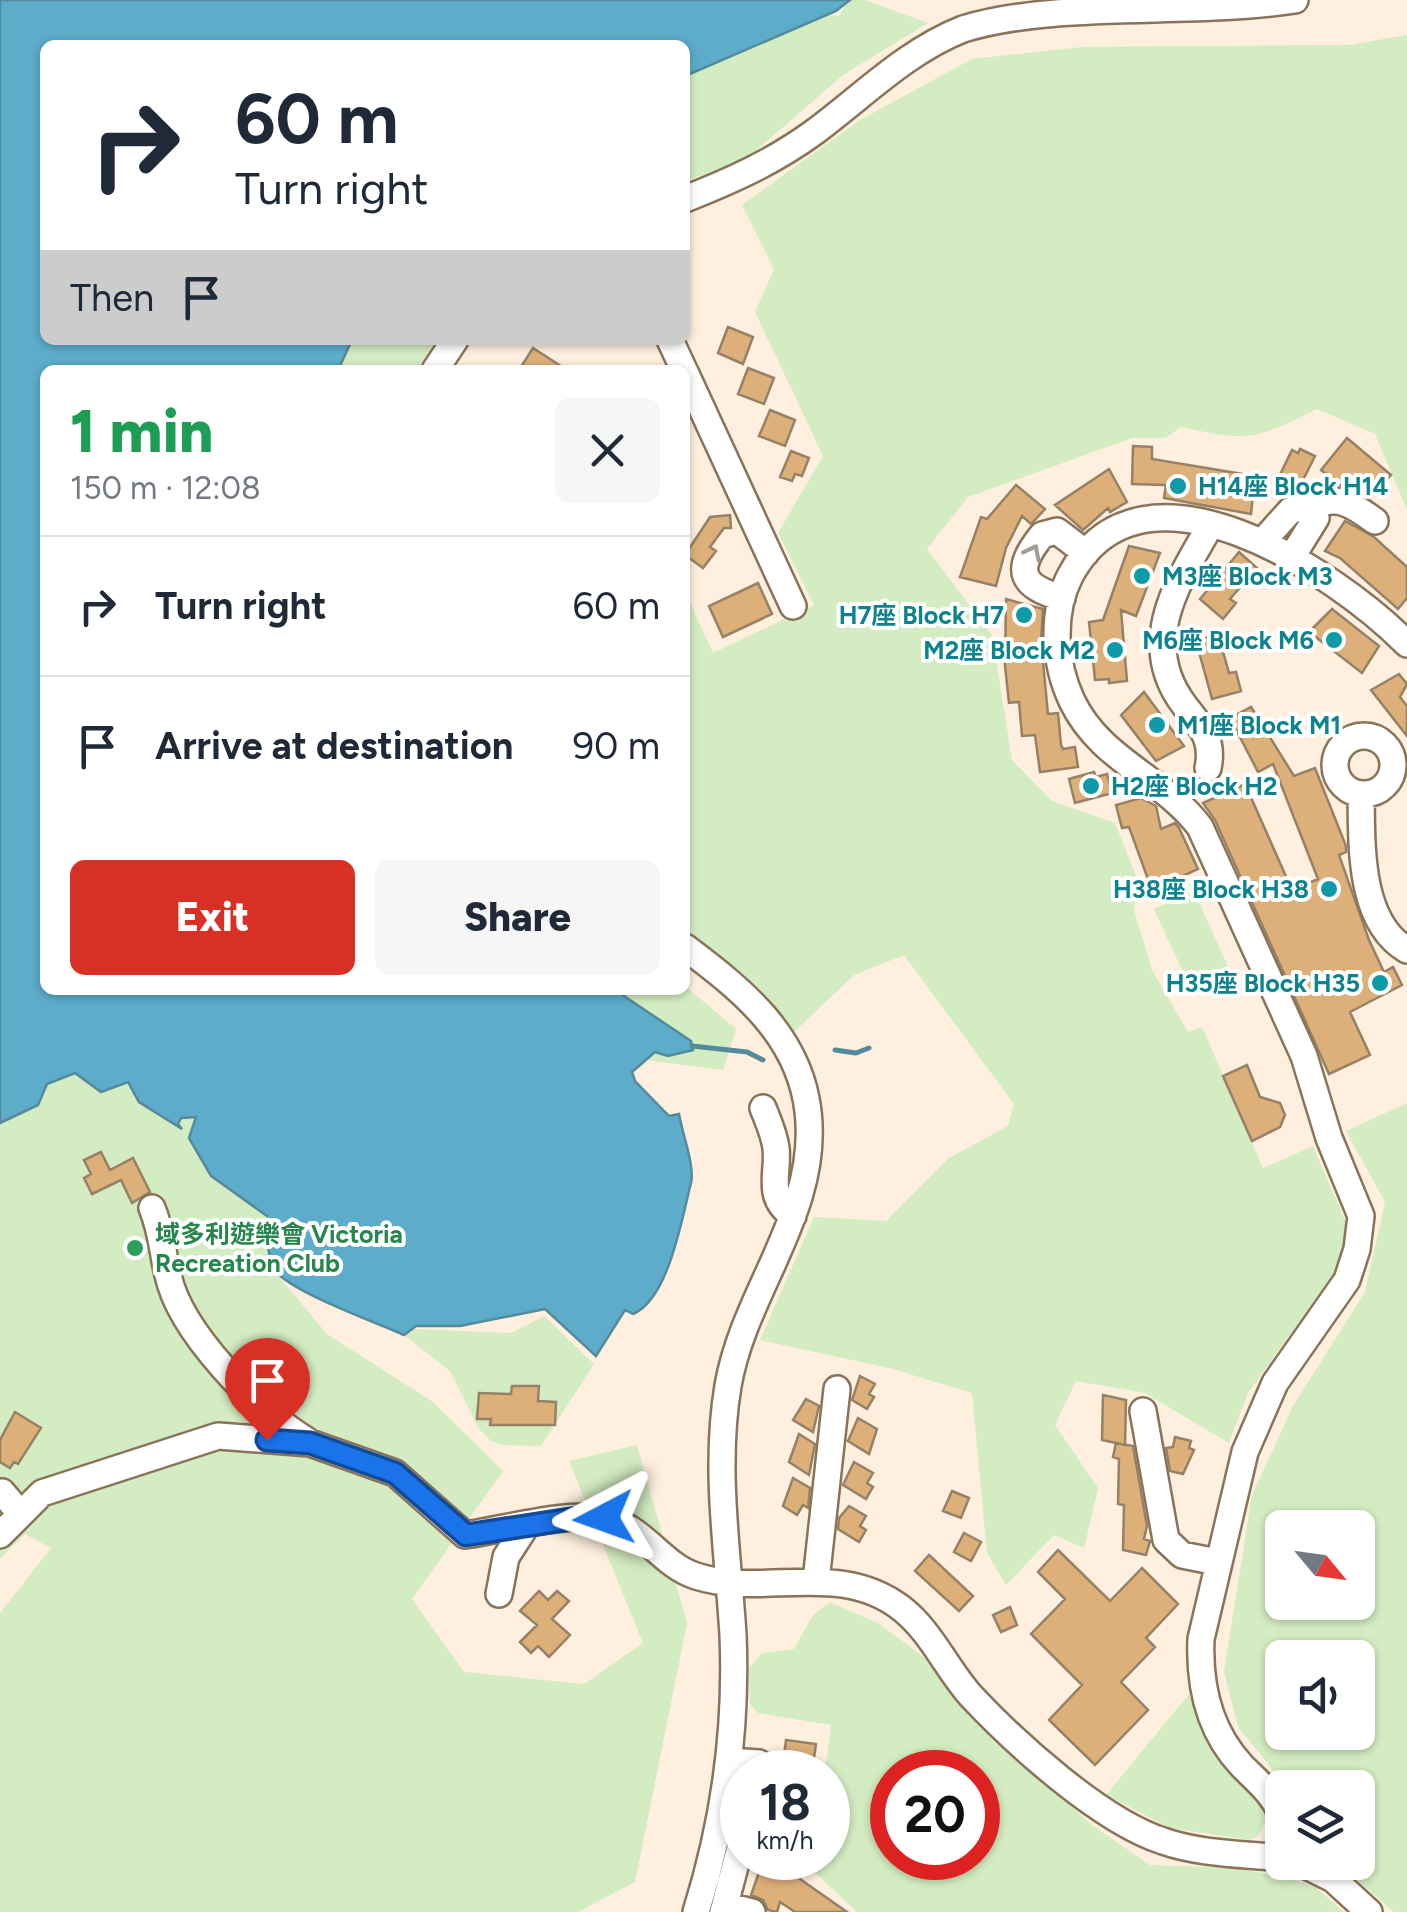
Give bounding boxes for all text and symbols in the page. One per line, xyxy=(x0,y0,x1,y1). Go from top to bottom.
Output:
text: 60 m xyxy=(235,76,399,161)
icon: right xyxy=(70,80,200,210)
text: Turn right xyxy=(235,161,428,215)
icon: arrive xyxy=(174,270,229,325)
text: Then xyxy=(70,275,154,321)
text: 1 min xyxy=(70,395,213,467)
button: close xyxy=(555,398,660,503)
text: 150 m · 12:08 xyxy=(70,469,261,507)
place label: H14座 Block H14 xyxy=(1198,471,1388,501)
marker: H14座 Block H14 xyxy=(1167,475,1189,497)
one-way arrow xyxy=(1021,544,1040,562)
place label: M3座 Block M3 xyxy=(1162,561,1333,591)
marker: M3座 Block M3 xyxy=(1131,565,1153,587)
icon: right xyxy=(70,579,125,634)
text: Turn right xyxy=(155,583,327,629)
text: 60 m xyxy=(572,583,660,629)
place label: H7座 Block H7 xyxy=(839,600,1004,630)
marker: H7座 Block H7 xyxy=(1013,604,1035,626)
place label: M6座 Block M6 xyxy=(1142,625,1314,655)
marker: M6座 Block M6 xyxy=(1323,629,1345,651)
place label: M2座 Block M2 xyxy=(923,635,1095,665)
marker: M2座 Block M2 xyxy=(1104,639,1126,661)
place label: M1座 Block M1 xyxy=(1177,710,1341,740)
marker: M1座 Block M1 xyxy=(1146,714,1168,736)
icon: arrive xyxy=(70,719,125,774)
text: Arrive at destination xyxy=(155,723,513,769)
text: 90 m xyxy=(572,723,660,769)
place label: H2座 Block H2 xyxy=(1111,771,1277,801)
marker: H2座 Block H2 xyxy=(1080,775,1102,797)
button: Exit xyxy=(70,860,355,975)
button: Share xyxy=(375,860,660,975)
place label: H38座 Block H38 xyxy=(1113,874,1309,904)
marker: H38座 Block H38 xyxy=(1318,878,1340,900)
place label: H35座 Block H35 xyxy=(1166,968,1360,998)
marker: H35座 Block H35 xyxy=(1369,972,1391,994)
place label: 域多利遊樂會 Victoria Recreation Club xyxy=(155,1219,403,1278)
marker: 域多利遊樂會 Victoria Recreation Club xyxy=(124,1237,146,1259)
pin xyxy=(225,1338,310,1441)
icon: arrive xyxy=(240,1353,295,1408)
position arrow xyxy=(552,1466,656,1570)
north arrow xyxy=(1265,1510,1375,1620)
map controls xyxy=(1265,1510,1375,1880)
button: sound xyxy=(1265,1640,1375,1750)
speed limit sign: 20 xyxy=(870,1750,1000,1880)
button: layers xyxy=(1265,1770,1375,1880)
text: 18 xyxy=(759,1772,811,1833)
text: km/h xyxy=(756,1825,814,1855)

